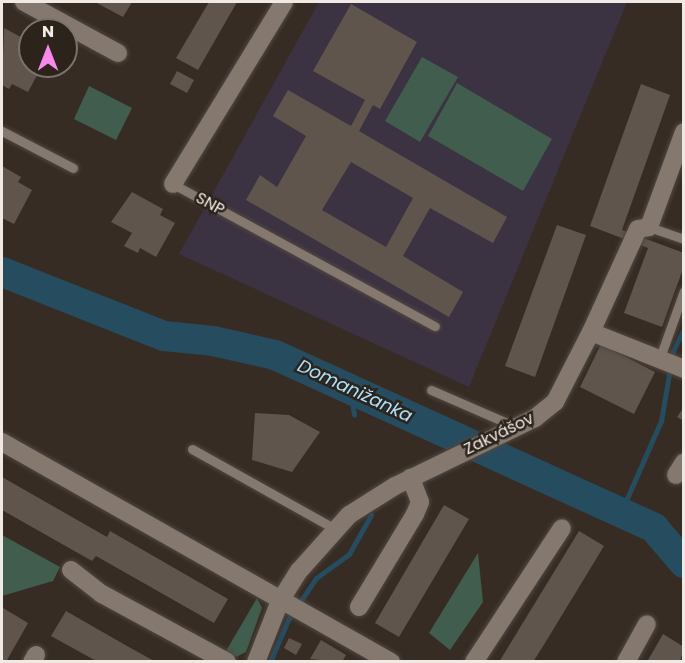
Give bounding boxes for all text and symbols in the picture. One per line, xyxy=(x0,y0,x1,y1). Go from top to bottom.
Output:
north arrow xyxy=(18,18,78,78)
text: N xyxy=(42,20,54,43)
street label: SNP xyxy=(192,188,228,220)
water label: Domanižanka xyxy=(294,355,416,427)
street label: Zakvášov xyxy=(461,409,537,459)

